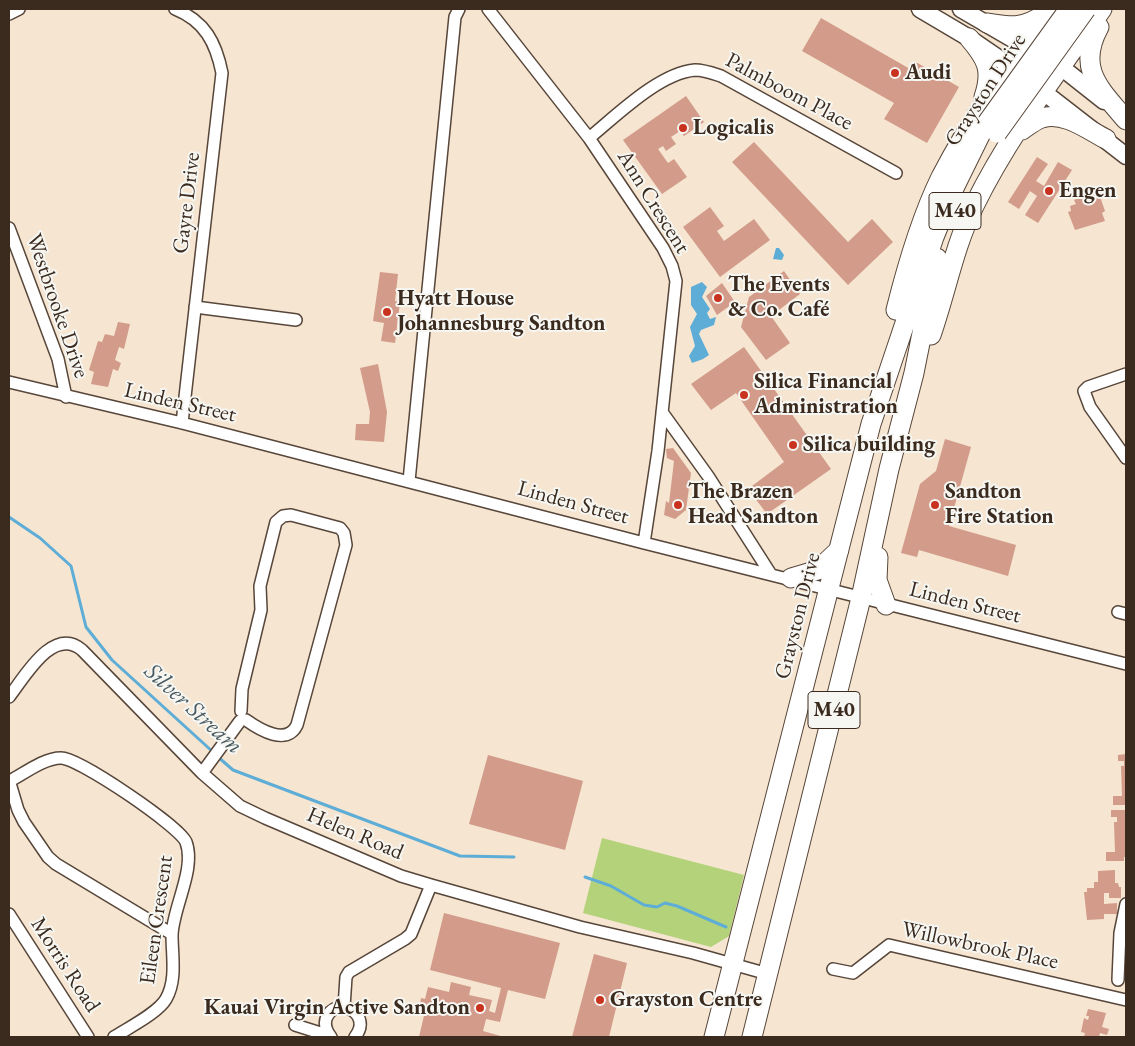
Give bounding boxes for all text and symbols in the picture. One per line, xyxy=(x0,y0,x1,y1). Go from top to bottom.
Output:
street label: Grayston Drive xyxy=(940,29,1032,151)
street label: Palmboom Place xyxy=(721,47,857,137)
place label: Audi xyxy=(905,60,951,86)
marker: Audi xyxy=(889,67,901,79)
place label: Logicalis xyxy=(693,115,774,141)
marker: Logicalis xyxy=(677,122,689,134)
street label: Ann Crescent xyxy=(611,145,695,259)
street label: Gayre Drive xyxy=(168,151,206,255)
place label: Engen xyxy=(1059,178,1117,204)
marker: Engen xyxy=(1043,185,1055,197)
road number: M40 xyxy=(929,192,981,230)
street label: Westbrooke Drive xyxy=(20,230,94,382)
place label: The Events & Co. Café xyxy=(728,272,830,324)
place label: Hyatt House Johannesburg Sandton xyxy=(397,286,605,338)
marker: The Events & Co. Café xyxy=(712,292,724,304)
marker: Hyatt House Johannesburg Sandton xyxy=(381,306,393,318)
place label: Silica Financial Administration xyxy=(754,369,898,421)
street label: Linden Street xyxy=(122,377,238,429)
marker: Silica Financial Administration xyxy=(738,389,750,401)
place label: Silica building xyxy=(803,432,935,458)
marker: Silica building xyxy=(787,439,799,451)
street label: Linden Street xyxy=(515,476,631,530)
place label: The Brazen Head Sandton xyxy=(688,479,818,530)
place label: Sandton Fire Station xyxy=(945,479,1054,530)
marker: The Brazen Head Sandton xyxy=(672,499,684,511)
marker: Sandton Fire Station xyxy=(929,499,941,511)
street label: Grayston Drive xyxy=(770,550,826,682)
street label: Linden Street xyxy=(907,576,1023,630)
water label: Silver Stream xyxy=(138,657,248,761)
road number: M40 xyxy=(808,692,860,728)
street label: Helen Road xyxy=(303,802,407,866)
street label: Eileen Crescent xyxy=(135,854,179,986)
street label: Morris Road xyxy=(25,913,105,1017)
street label: Willowbrook Place xyxy=(899,917,1061,975)
place label: Grayston Centre xyxy=(610,987,762,1013)
marker: Grayston Centre xyxy=(594,994,606,1006)
place label: Kauai Virgin Active Sandton xyxy=(204,995,470,1021)
marker: Kauai Virgin Active Sandton xyxy=(474,1002,486,1014)

